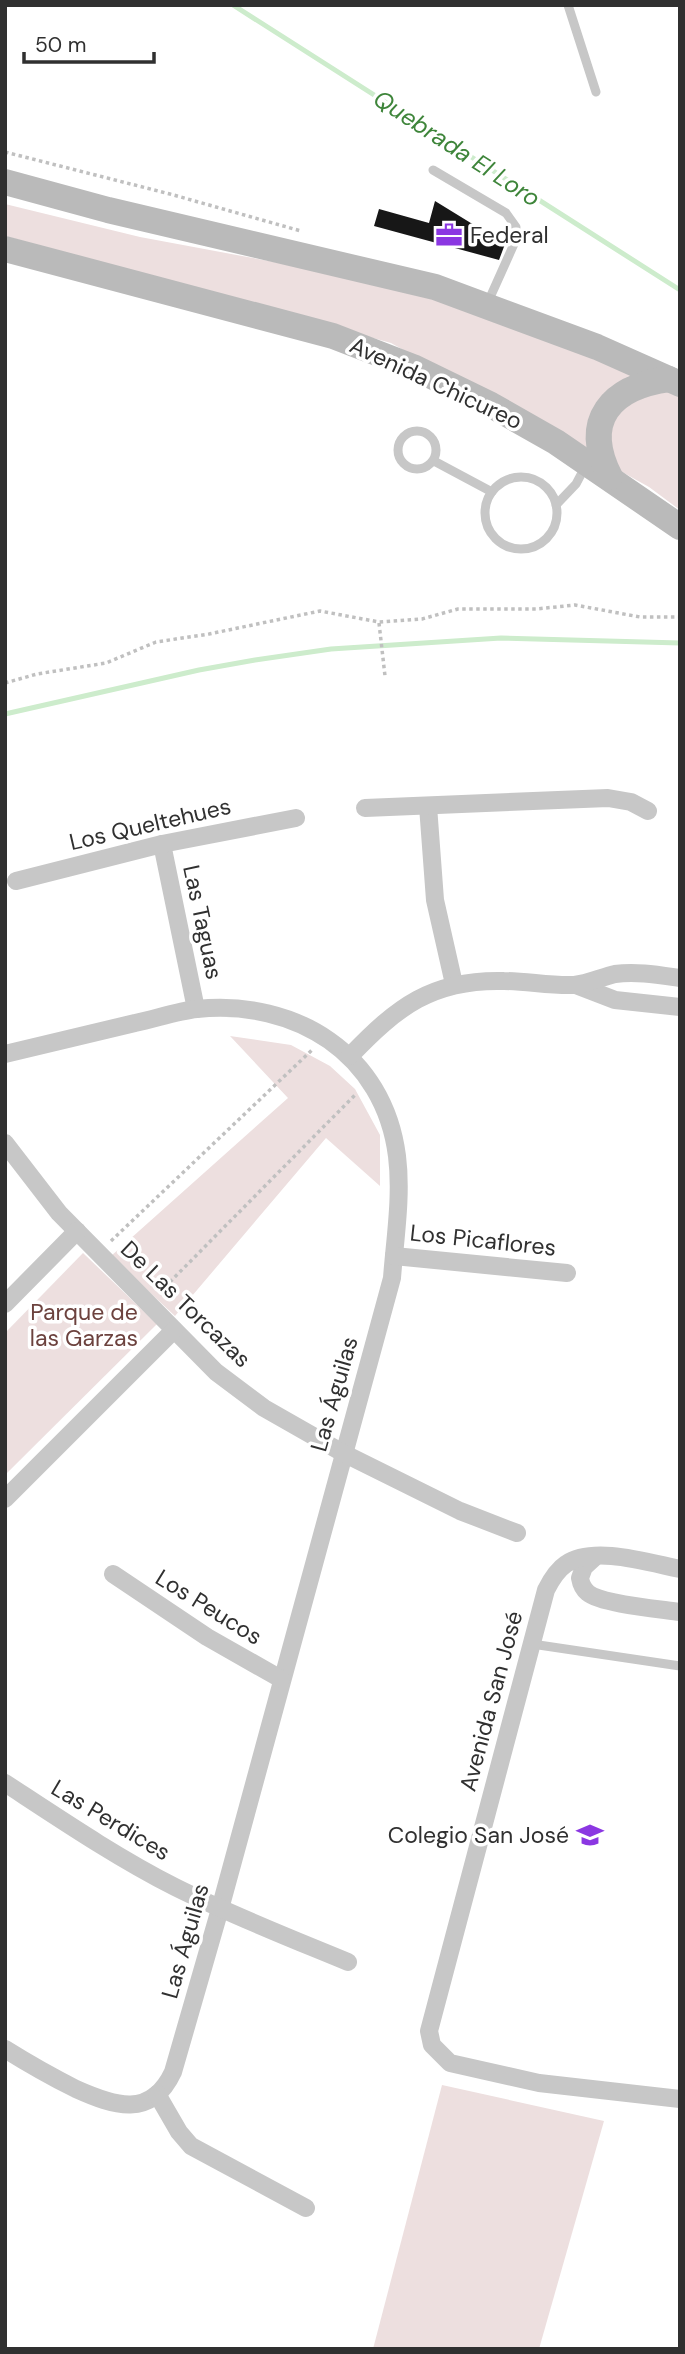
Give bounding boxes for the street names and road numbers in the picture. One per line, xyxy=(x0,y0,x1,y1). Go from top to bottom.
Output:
street label: Avenida Chicureo xyxy=(345,330,527,436)
street label: Los Queltehues xyxy=(66,791,234,857)
street label: Las Taguas xyxy=(176,862,230,982)
street label: Los Picaflores xyxy=(408,1217,558,1263)
street label: De Las Torcazas xyxy=(114,1234,258,1374)
street label: Las Águilas xyxy=(303,1333,365,1455)
street label: Los Peucos xyxy=(150,1562,268,1652)
street label: Avenida San José xyxy=(453,1608,529,1794)
street label: Las Perdices xyxy=(46,1773,176,1867)
street label: Las Águilas xyxy=(154,1880,216,2002)

